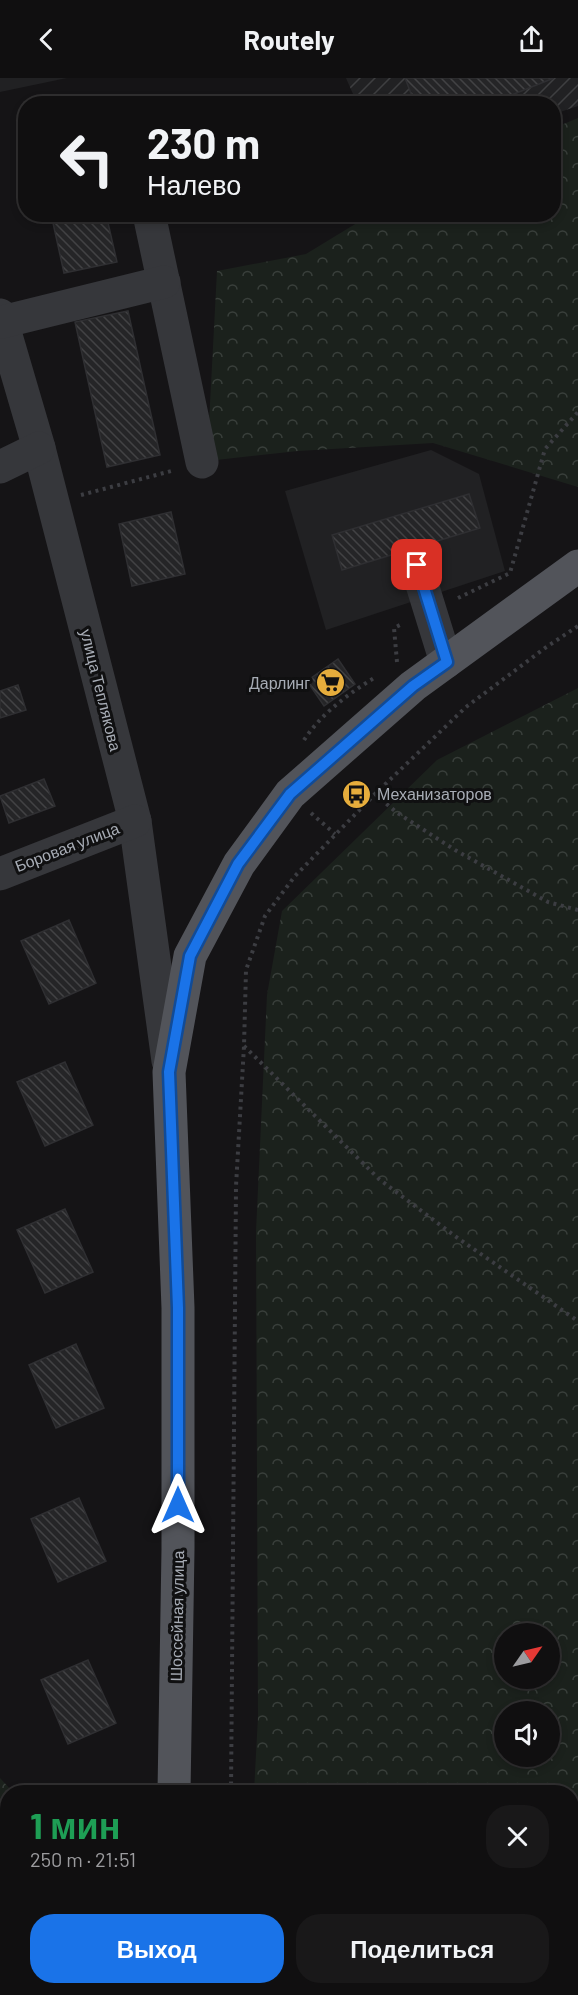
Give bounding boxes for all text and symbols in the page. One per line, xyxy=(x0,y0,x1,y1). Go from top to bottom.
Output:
icon: back xyxy=(30,23,63,56)
text: Routely xyxy=(243,23,335,55)
icon: share xyxy=(515,23,548,56)
text: 230 m xyxy=(147,117,260,167)
icon: left xyxy=(48,120,126,198)
text: Налево xyxy=(147,168,241,200)
pin xyxy=(391,539,442,590)
icon: arrive xyxy=(400,548,433,581)
street label: улица Теплякова xyxy=(77,627,126,753)
supermarket icon: Дарлинг xyxy=(315,667,347,699)
place label: Дарлинг xyxy=(249,673,310,692)
bus stop icon: Механизаторов xyxy=(340,778,372,810)
place label: Механизаторов xyxy=(377,784,492,803)
street label: Боровая улица xyxy=(12,818,122,875)
position arrow xyxy=(146,1473,210,1537)
street label: Шоссейная улица xyxy=(166,1550,187,1682)
north arrow xyxy=(494,1623,560,1689)
map controls xyxy=(494,1623,560,1767)
button: sound xyxy=(494,1701,560,1767)
text: 1 мин xyxy=(30,1803,120,1846)
button: close xyxy=(486,1805,549,1868)
text: 250 m · 21:51 xyxy=(30,1847,136,1871)
button: Выход xyxy=(30,1914,284,1983)
button: Поделиться xyxy=(296,1914,549,1983)

